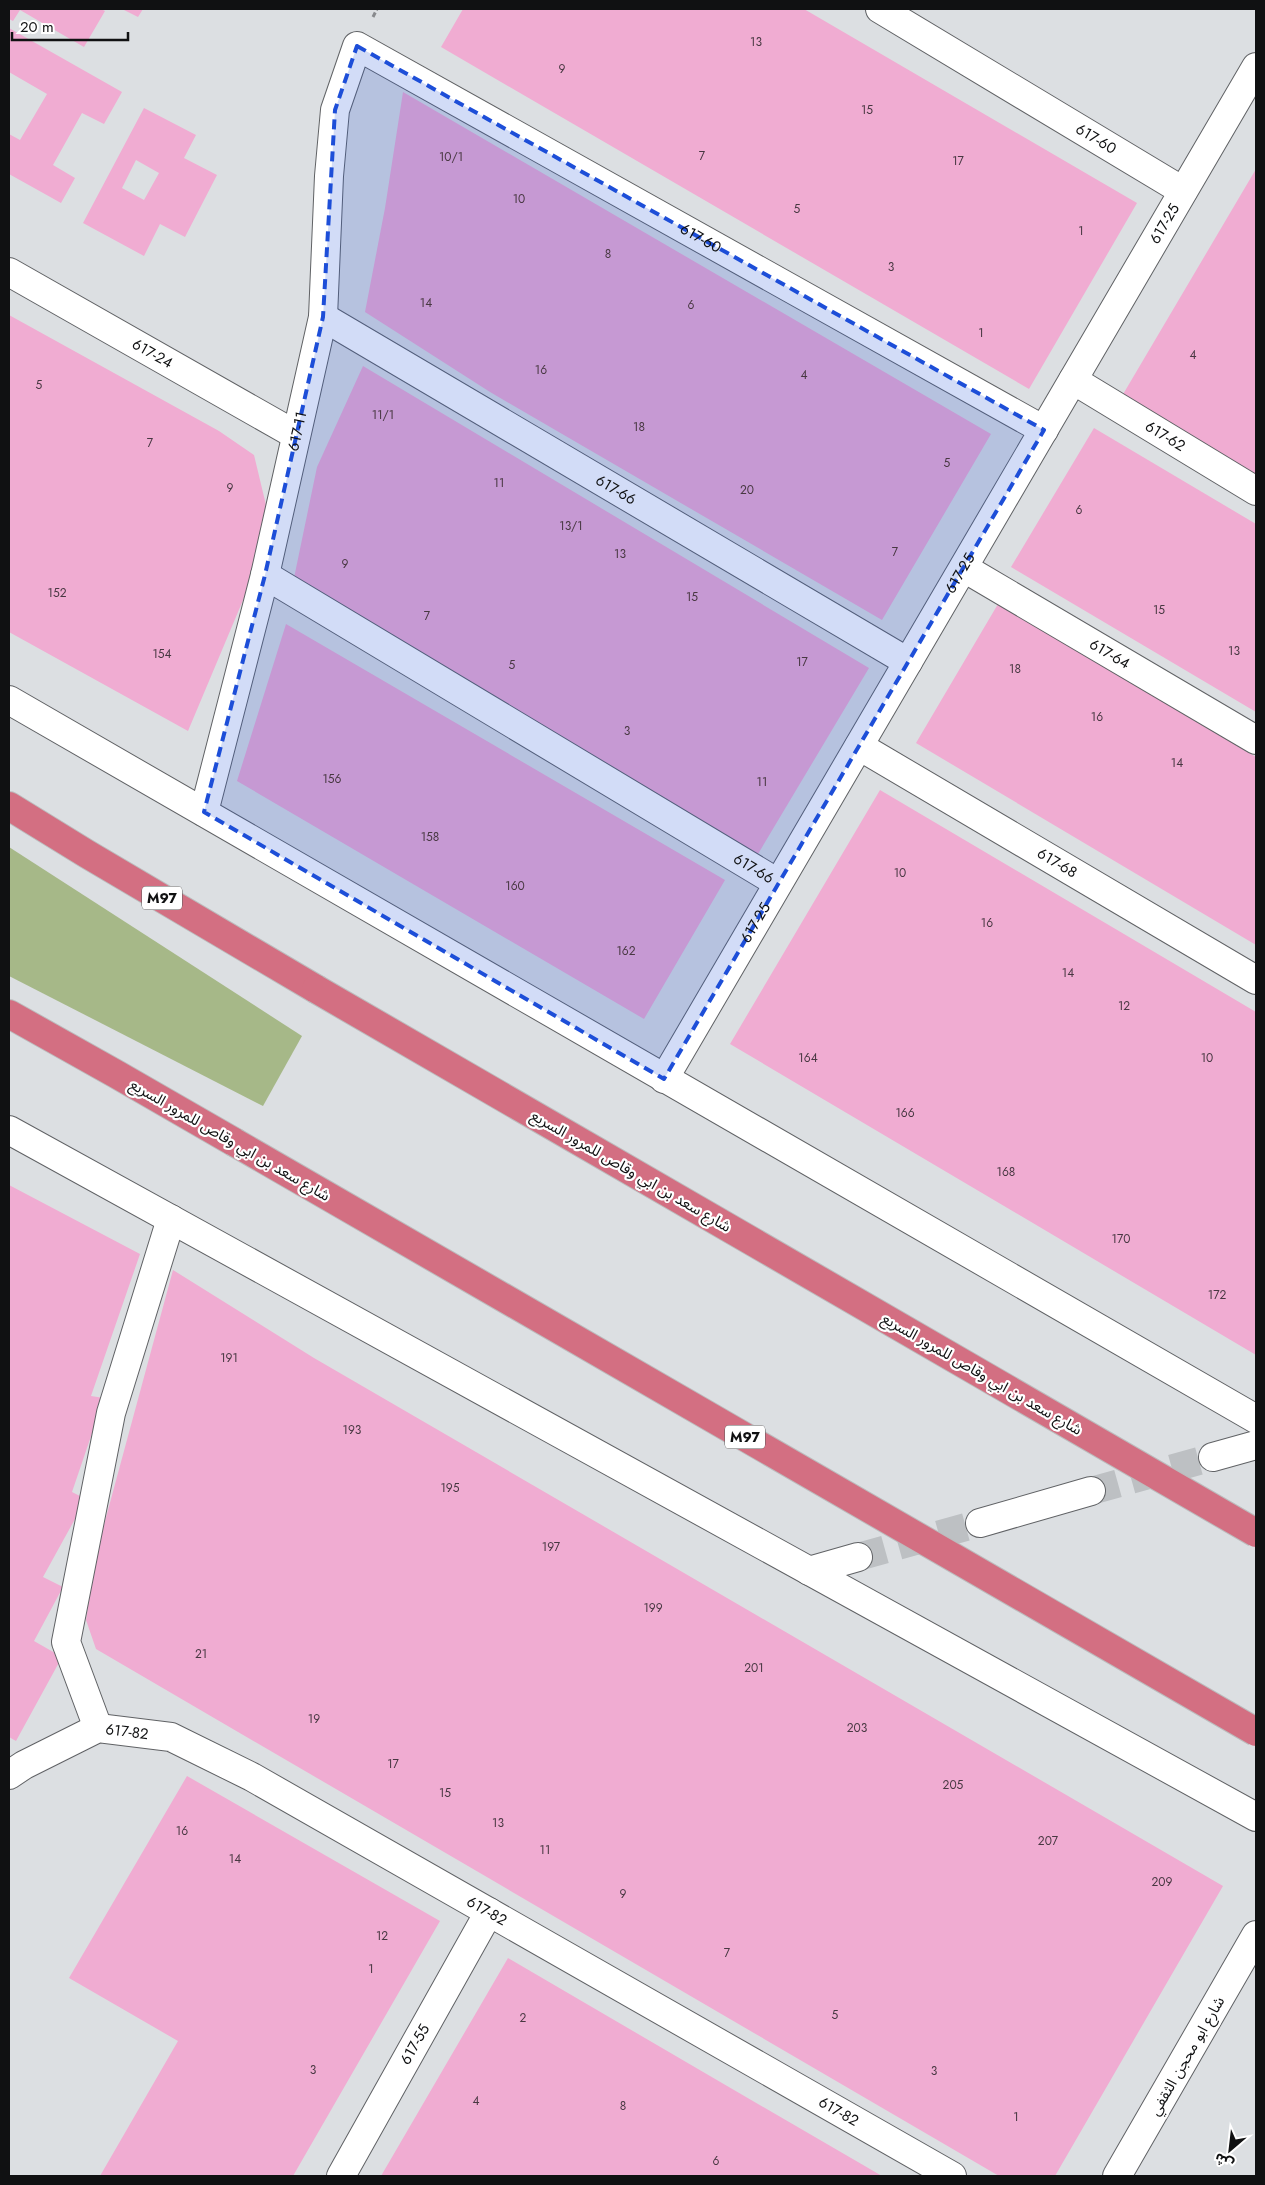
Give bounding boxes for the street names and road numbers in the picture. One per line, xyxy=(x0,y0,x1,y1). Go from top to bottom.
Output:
street label: 617-60 xyxy=(1071,118,1121,160)
street label: 617-25 xyxy=(1144,199,1185,248)
street label: 617-60 xyxy=(676,218,725,258)
street label: 617-24 xyxy=(128,333,177,374)
street label: 617-11 xyxy=(282,409,312,453)
street label: 617-62 xyxy=(1141,415,1190,457)
street label: 617-66 xyxy=(591,469,640,510)
street label: 617-25 xyxy=(939,549,980,598)
street label: 617-64 xyxy=(1085,633,1134,675)
street label: 617-68 xyxy=(1033,842,1081,883)
street label: 617-66 xyxy=(729,848,778,889)
road number: M97 xyxy=(142,886,182,910)
street label: 617-25 xyxy=(735,898,776,947)
street label: شارع سعد بن ابي وقاص للمرور السريع xyxy=(125,1073,335,1208)
street label: شارع سعد بن ابي وقاص للمرور السريع xyxy=(526,1104,736,1239)
street label: شارع سعد بن ابي وقاص للمرور السريع xyxy=(877,1307,1087,1442)
road number: M97 xyxy=(725,1425,765,1448)
street label: 617-82 xyxy=(104,1718,150,1745)
street label: 617-82 xyxy=(463,1891,511,1931)
street label: شارع ابو محجن الثقفي xyxy=(1144,1992,1231,2120)
street label: 617-55 xyxy=(395,2020,435,2069)
street label: 617-82 xyxy=(815,2091,863,2132)

